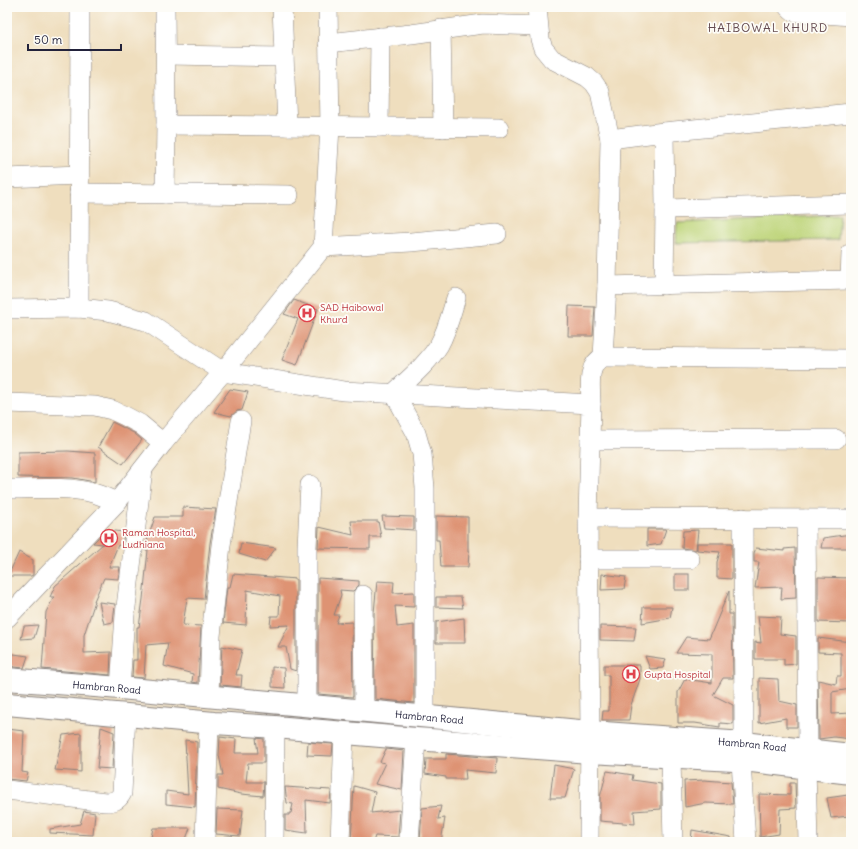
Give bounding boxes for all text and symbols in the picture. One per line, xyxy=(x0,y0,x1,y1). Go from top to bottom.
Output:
district label: HAIBOWAL KHURD xyxy=(708,20,828,35)
scale bar xyxy=(28,26,121,52)
text: 50 m xyxy=(34,32,63,47)
place label: SAD Haibowal Khurd xyxy=(320,301,384,326)
hospital icon: SAD Haibowal Khurd xyxy=(297,303,317,323)
place label: Raman Hospital, Ludhiana xyxy=(122,526,195,551)
hospital icon: Raman Hospital, Ludhiana xyxy=(99,528,119,548)
hospital icon: Gupta Hospital xyxy=(621,664,641,684)
place label: Gupta Hospital xyxy=(644,668,711,681)
street label: Hambran Road xyxy=(72,678,142,696)
street label: Hambran Road xyxy=(395,707,464,727)
street label: Hambran Road xyxy=(718,735,787,754)

